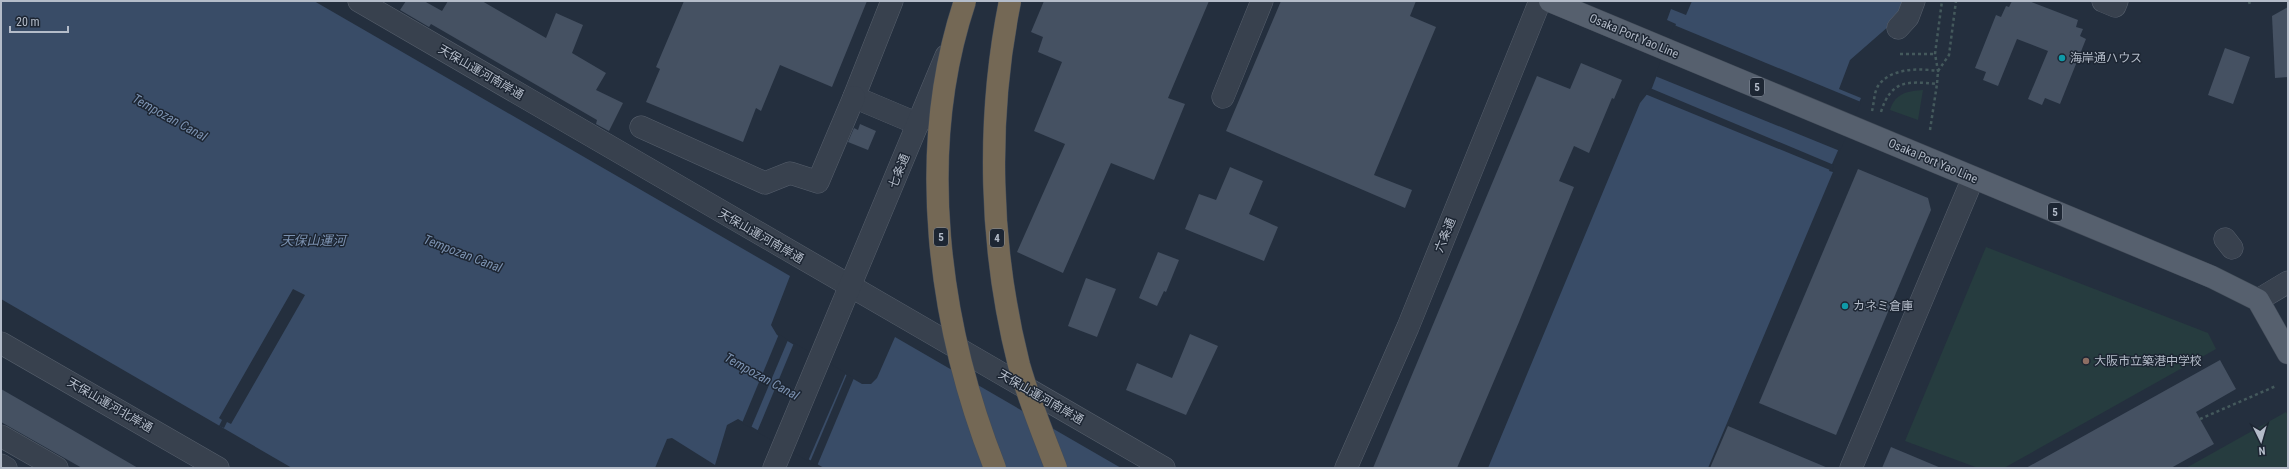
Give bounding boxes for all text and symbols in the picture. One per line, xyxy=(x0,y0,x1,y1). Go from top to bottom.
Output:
scale bar xyxy=(10,8,68,34)
street label: Osaka Port Yao Line xyxy=(1587,11,1681,61)
text: 20 m xyxy=(16,15,40,29)
street label: 天保山運河南岸通 xyxy=(436,42,526,102)
place label: 海岸通ハウス xyxy=(2070,51,2142,65)
marker: 海岸通ハウス xyxy=(2057,53,2067,63)
road number: 5 xyxy=(1750,78,1764,96)
water label: Tempozan Canal xyxy=(130,91,211,145)
street label: Osaka Port Yao Line xyxy=(1886,136,1980,186)
street label: 七条通 xyxy=(886,152,912,190)
road number: 5 xyxy=(2048,203,2062,221)
street label: 天保山運河南岸通 xyxy=(716,206,806,266)
street label: 六条通 xyxy=(1432,216,1458,254)
road number: 5 xyxy=(934,228,948,246)
road number: 4 xyxy=(990,229,1004,247)
water label: Tempozan Canal xyxy=(422,232,505,276)
water label: 天保山運河 xyxy=(280,233,348,248)
place label: カネミ倉庫 xyxy=(1853,299,1913,313)
marker: カネミ倉庫 xyxy=(1840,301,1850,311)
water label: Tempozan Canal xyxy=(722,350,803,404)
place label: 大阪市立築港中学校 xyxy=(2094,354,2202,368)
marker: 大阪市立築港中学校 xyxy=(2081,356,2091,366)
street label: 天保山運河南岸通 xyxy=(996,367,1086,427)
street label: 天保山運河北岸通 xyxy=(65,375,155,435)
north arrow xyxy=(2241,421,2281,461)
text: N xyxy=(2258,444,2266,457)

